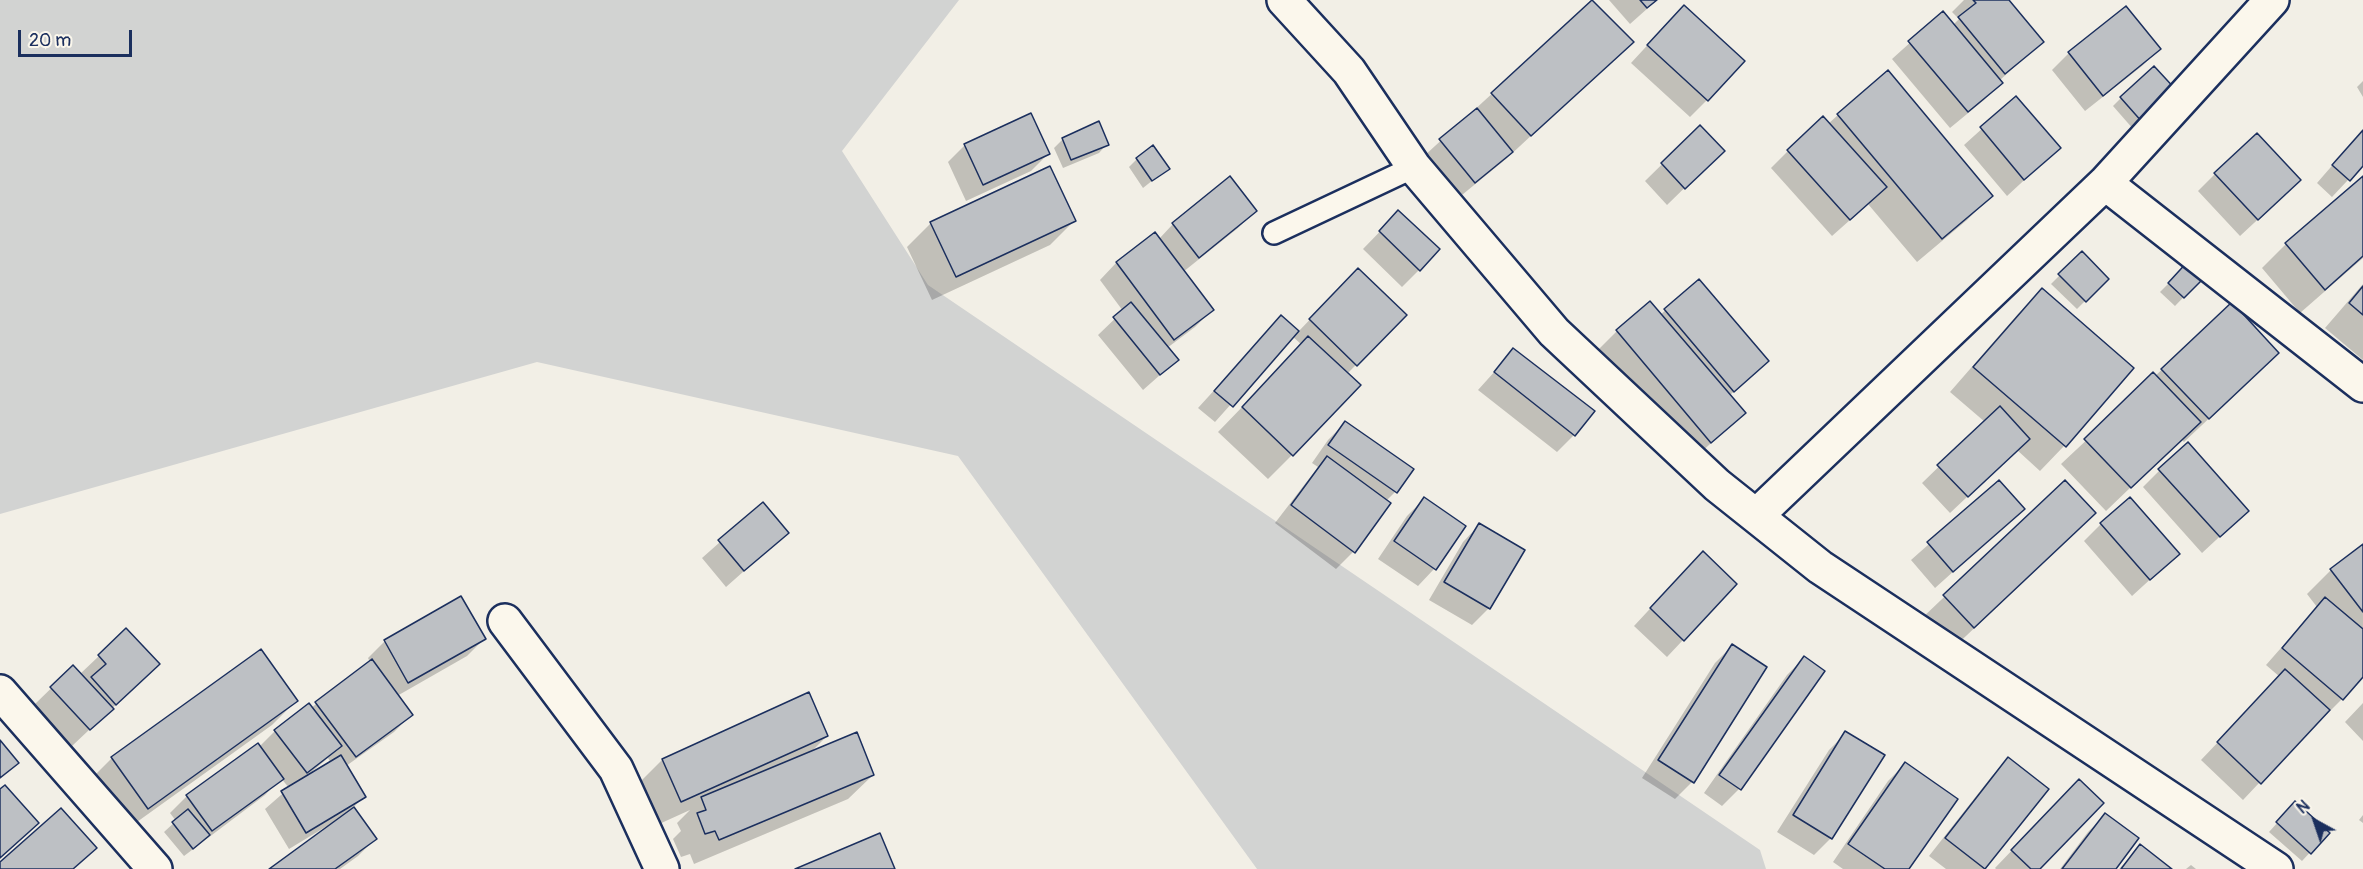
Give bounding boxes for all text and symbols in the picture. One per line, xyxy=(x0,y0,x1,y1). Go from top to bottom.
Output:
scale bar xyxy=(21,18,135,56)
text: 20 m xyxy=(29,29,71,52)
north arrow xyxy=(2285,791,2345,851)
text: N xyxy=(2293,796,2314,818)

